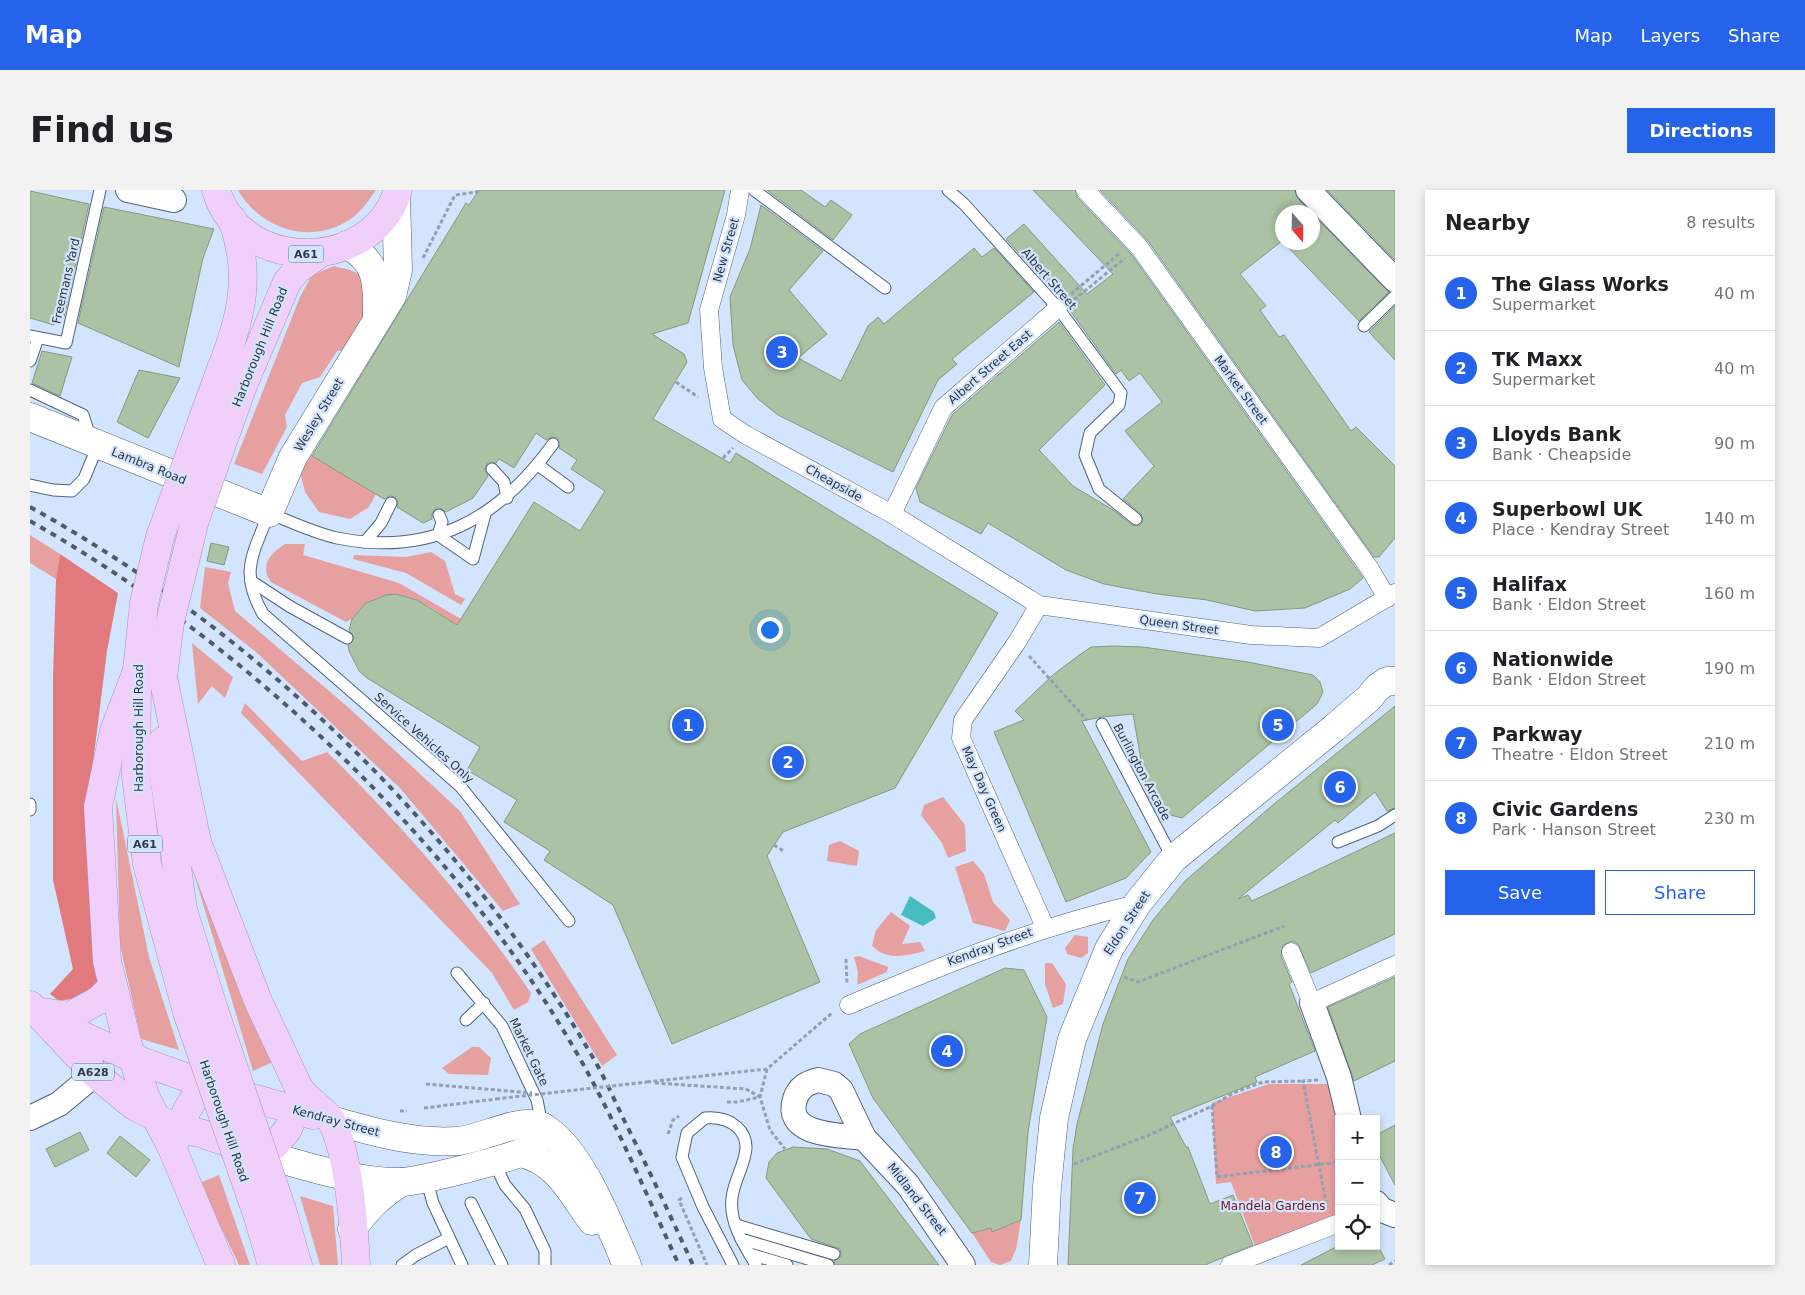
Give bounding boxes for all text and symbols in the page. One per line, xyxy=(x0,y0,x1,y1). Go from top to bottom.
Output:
text: Map xyxy=(25,21,82,49)
text: Map xyxy=(1574,25,1612,46)
text: Layers xyxy=(1640,25,1700,46)
text: Share xyxy=(1728,25,1780,46)
button: Directions xyxy=(1627,108,1775,153)
text: Find us xyxy=(30,110,174,150)
north arrow xyxy=(1275,205,1320,250)
text: Nearby xyxy=(1445,211,1530,235)
text: 8 results xyxy=(1686,213,1755,232)
street label: New Street xyxy=(710,216,742,284)
street label: Freemans Yard xyxy=(49,237,83,325)
road number: A61 xyxy=(288,246,324,262)
street label: Albert Street xyxy=(1019,246,1080,313)
text: The Glass Works xyxy=(1492,273,1669,295)
text: 1 xyxy=(1455,284,1467,303)
text: 40 m xyxy=(1714,284,1755,303)
street label: Harborough Hill Road xyxy=(230,285,290,409)
text: Supermarket xyxy=(1492,295,1595,314)
street label: Albert Street East xyxy=(945,327,1035,407)
pin: 3 xyxy=(766,333,798,371)
text: TK Maxx xyxy=(1492,348,1583,370)
street label: Market Street xyxy=(1211,353,1271,427)
text: 2 xyxy=(1455,359,1467,378)
text: 40 m xyxy=(1714,359,1755,378)
text: Supermarket xyxy=(1492,370,1595,389)
street label: Wesley Street xyxy=(292,376,346,454)
text: Lloyds Bank xyxy=(1492,423,1621,445)
text: 3 xyxy=(1455,434,1467,453)
text: 90 m xyxy=(1714,434,1755,453)
street label: Lambra Road xyxy=(109,445,189,487)
text: Bank · Cheapside xyxy=(1492,445,1631,464)
street label: Cheapside xyxy=(803,462,865,504)
text: Superbowl UK xyxy=(1492,498,1643,520)
text: 4 xyxy=(1455,509,1467,528)
text: 140 m xyxy=(1704,509,1755,528)
text: Place · Kendray Street xyxy=(1492,520,1669,539)
text: Halifax xyxy=(1492,573,1567,595)
text: 5 xyxy=(1455,584,1467,603)
text: 160 m xyxy=(1704,584,1755,603)
text: Bank · Eldon Street xyxy=(1492,595,1646,614)
street label: Queen Street xyxy=(1139,613,1220,638)
your location xyxy=(757,617,783,643)
text: Nationwide xyxy=(1492,648,1613,670)
text: 6 xyxy=(1455,659,1467,678)
text: 190 m xyxy=(1704,659,1755,678)
street label: Harborough Hill Road xyxy=(132,664,146,792)
text: Bank · Eldon Street xyxy=(1492,670,1646,689)
street label: Service Vehicles Only xyxy=(372,690,476,786)
pin: 1 xyxy=(672,706,704,744)
pin: 5 xyxy=(1262,706,1294,744)
street label: Burlington Arcade xyxy=(1110,721,1174,823)
text: Parkway xyxy=(1492,723,1582,745)
text: 7 xyxy=(1455,734,1467,753)
text: 210 m xyxy=(1704,734,1755,753)
pin: 2 xyxy=(772,743,804,781)
street label: May Day Green xyxy=(959,744,1009,834)
text: Theatre · Eldon Street xyxy=(1492,745,1668,764)
pin: 6 xyxy=(1324,768,1356,806)
text: Civic Gardens xyxy=(1492,798,1638,820)
text: 8 xyxy=(1455,809,1467,828)
text: 230 m xyxy=(1704,809,1755,828)
text: Park · Hanson Street xyxy=(1492,820,1656,839)
road number: A61 xyxy=(128,836,162,852)
button: Save xyxy=(1445,870,1595,915)
button: Share xyxy=(1605,870,1755,915)
street label: Eldon Street xyxy=(1101,888,1153,958)
street label: Kendray Street xyxy=(946,925,1035,969)
street label: Market Gate xyxy=(507,1016,551,1088)
pin: 4 xyxy=(931,1032,963,1070)
street label: Harborough Hill Road xyxy=(197,1058,251,1184)
road number: A628 xyxy=(72,1064,114,1080)
street label: Kendray Street xyxy=(291,1103,381,1139)
map controls xyxy=(1335,1115,1380,1250)
button: + xyxy=(1335,1115,1380,1160)
pin: 8 xyxy=(1260,1133,1292,1171)
street label: Midland Street xyxy=(885,1160,950,1238)
button: − xyxy=(1335,1160,1380,1205)
pin: 7 xyxy=(1124,1179,1156,1217)
park label: Mandela Gardens xyxy=(1220,1199,1326,1213)
button: locate xyxy=(1335,1205,1380,1250)

